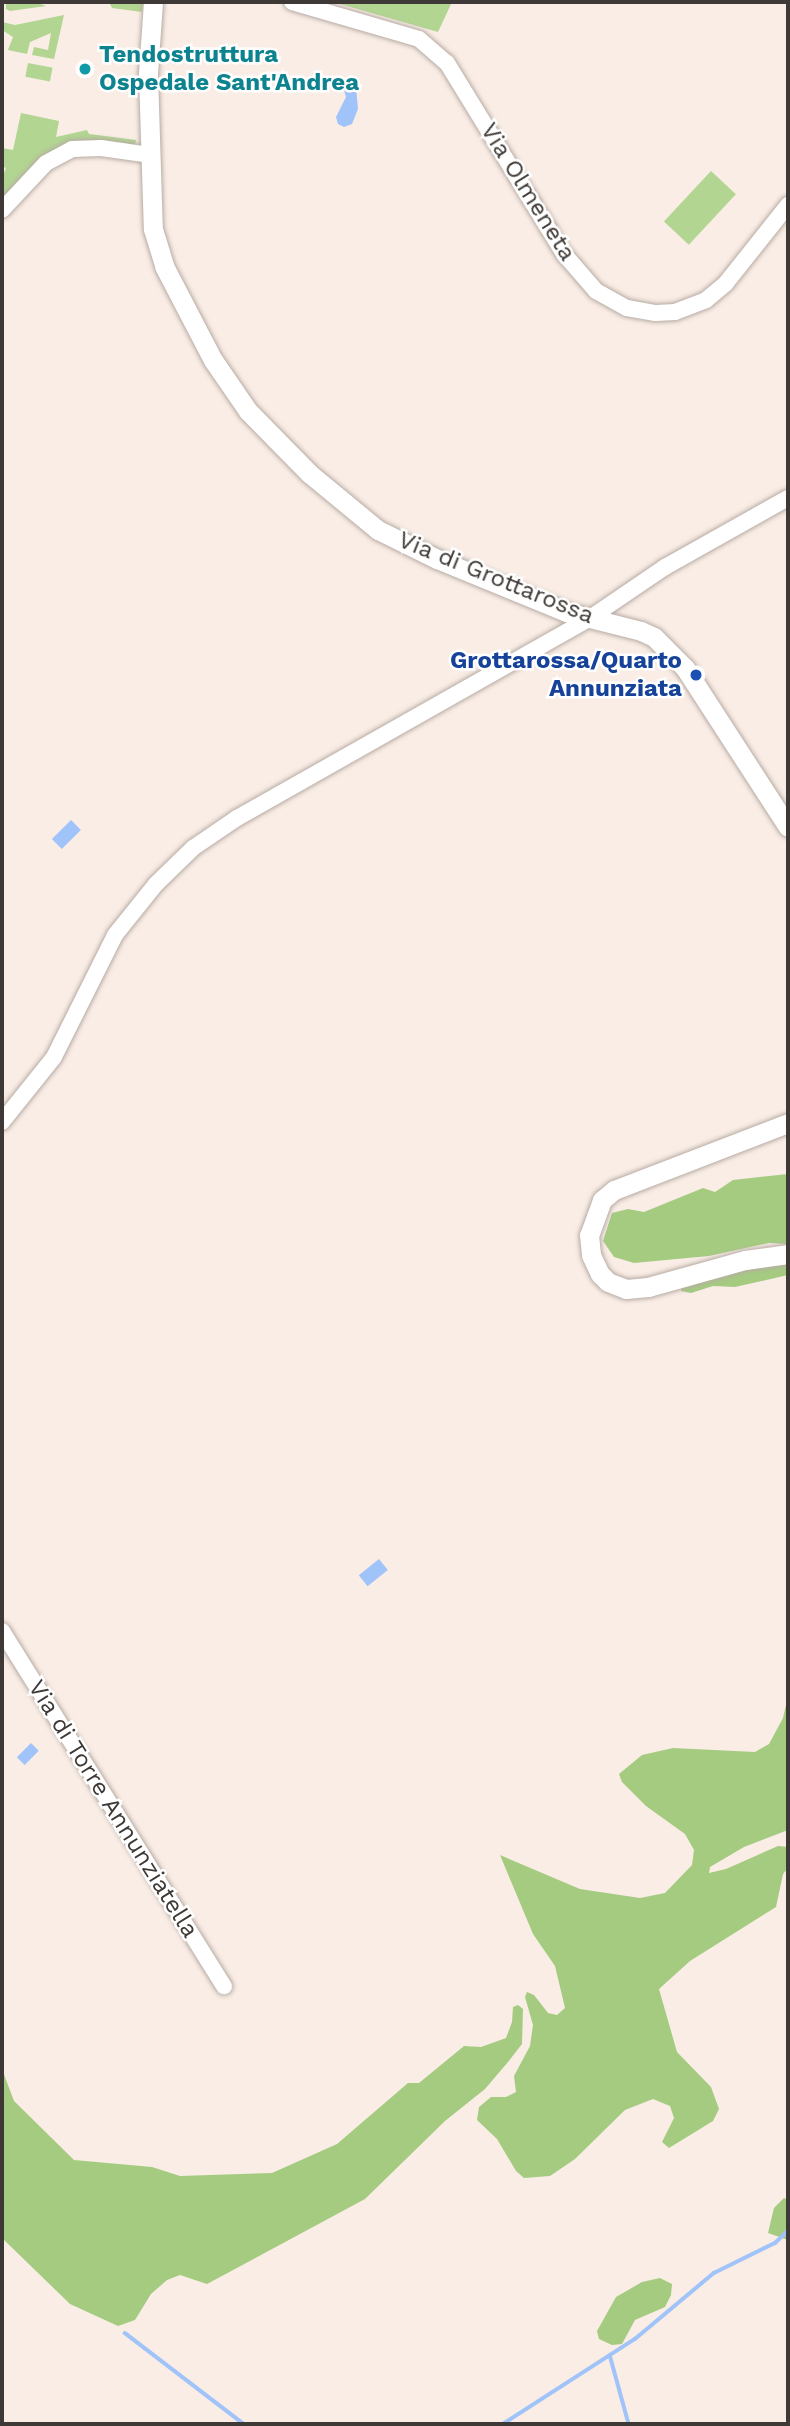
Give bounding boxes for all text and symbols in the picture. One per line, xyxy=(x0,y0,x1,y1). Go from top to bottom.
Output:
place label: Tendostruttura Ospedale Sant'Andrea xyxy=(99,41,359,97)
marker: Tendostruttura Ospedale Sant'Andrea xyxy=(77,61,93,77)
street label: Via Olmeneta xyxy=(474,117,582,267)
street label: Via di Grottarossa xyxy=(394,525,598,631)
place label: Grottarossa/Quarto Annunziata xyxy=(450,647,682,703)
marker: Grottarossa/Quarto Annunziata xyxy=(688,667,704,683)
street label: Via di Torre Annunziatella xyxy=(21,1674,205,1944)

